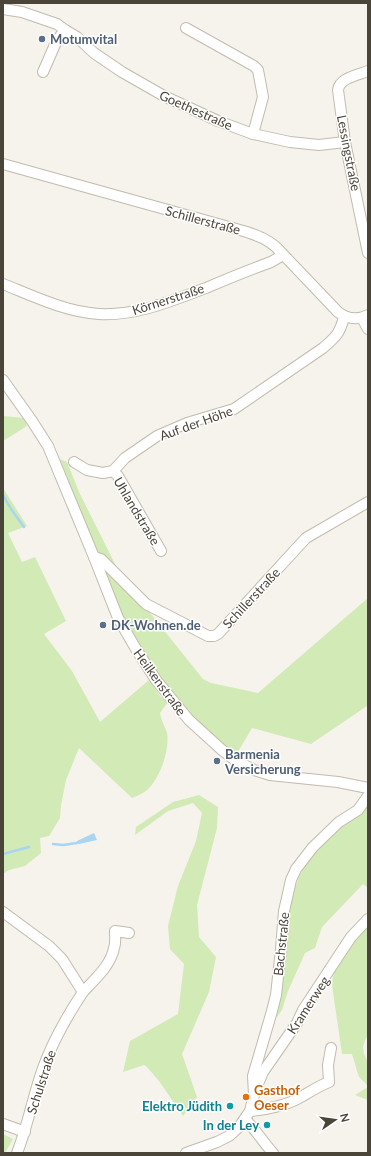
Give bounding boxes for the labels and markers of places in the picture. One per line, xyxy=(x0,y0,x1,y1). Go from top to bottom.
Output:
place label: Motumvital xyxy=(50,31,117,47)
marker: Motumvital xyxy=(37,34,47,44)
place label: DK-Wohnen.de xyxy=(111,617,201,633)
marker: DK-Wohnen.de xyxy=(98,620,108,630)
place label: Barmenia Versicherung xyxy=(224,746,301,777)
marker: Barmenia Versicherung xyxy=(212,756,222,766)
place label: Gasthof Oeser xyxy=(254,1082,300,1113)
marker: Gasthof Oeser xyxy=(241,1092,251,1102)
place label: Elektro Jüdith xyxy=(142,1098,222,1114)
marker: Elektro Jüdith xyxy=(225,1101,235,1111)
place label: In der Ley xyxy=(203,1117,259,1133)
marker: In der Ley xyxy=(262,1120,272,1130)

